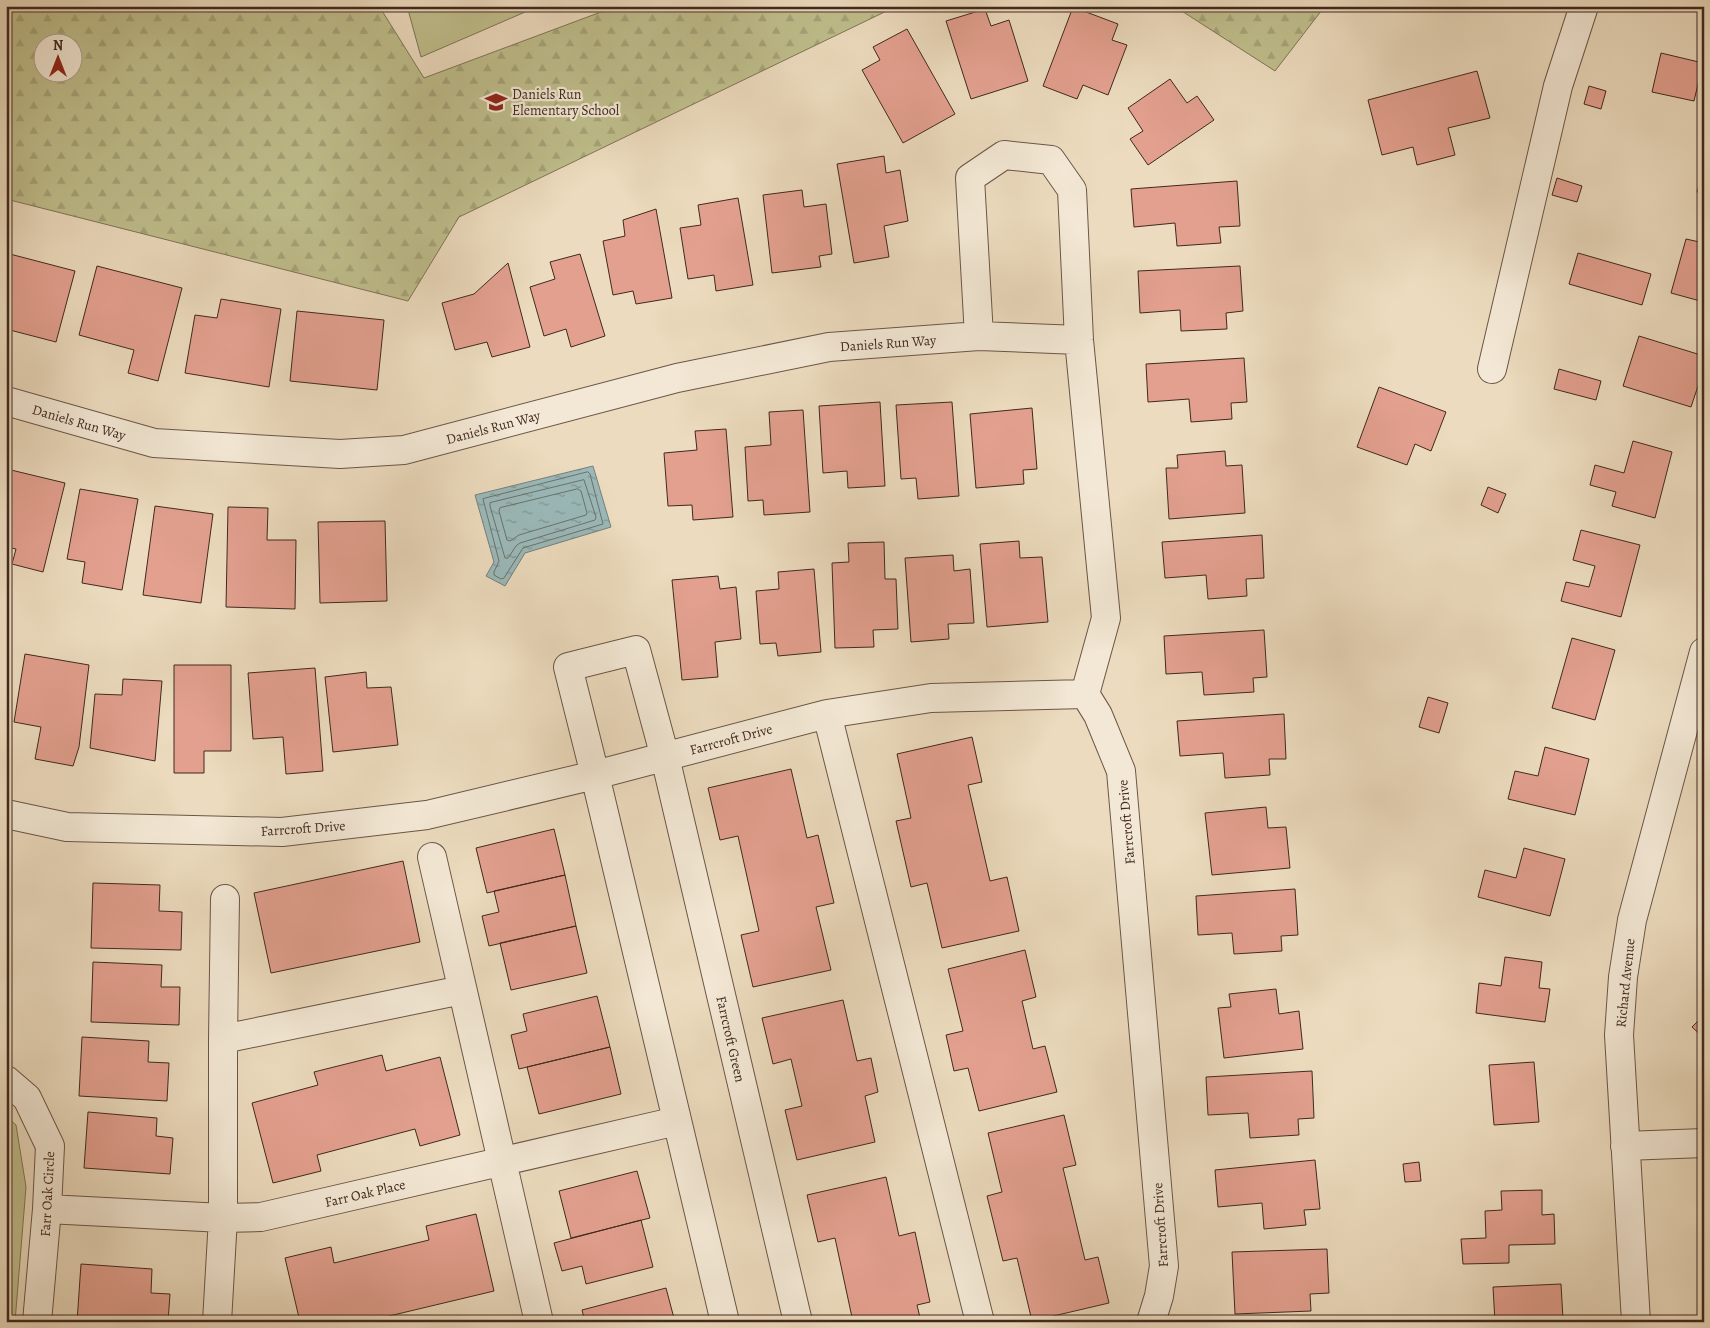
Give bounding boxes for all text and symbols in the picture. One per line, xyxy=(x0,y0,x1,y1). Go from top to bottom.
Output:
north arrow xyxy=(32,32,82,82)
text: N xyxy=(53,36,63,55)
place label: Daniels Run Elementary School xyxy=(512,85,620,120)
school or university icon: Daniels Run Elementary School xyxy=(483,89,509,115)
street label: Daniels Run Way xyxy=(839,331,938,356)
street label: Daniels Run Way xyxy=(30,400,129,445)
street label: Daniels Run Way xyxy=(444,406,543,449)
street label: Farrcroft Drive xyxy=(688,719,775,760)
street label: Farrcroft Drive xyxy=(1113,779,1140,865)
street label: Farrcroft Drive xyxy=(260,816,346,841)
street label: Richard Avenue xyxy=(1611,938,1640,1029)
street label: Farrcroft Green xyxy=(711,994,750,1085)
street label: Farr Oak Circle xyxy=(36,1151,59,1237)
street label: Farr Oak Place xyxy=(323,1175,407,1212)
street label: Farrcroft Drive xyxy=(1148,1182,1173,1268)

